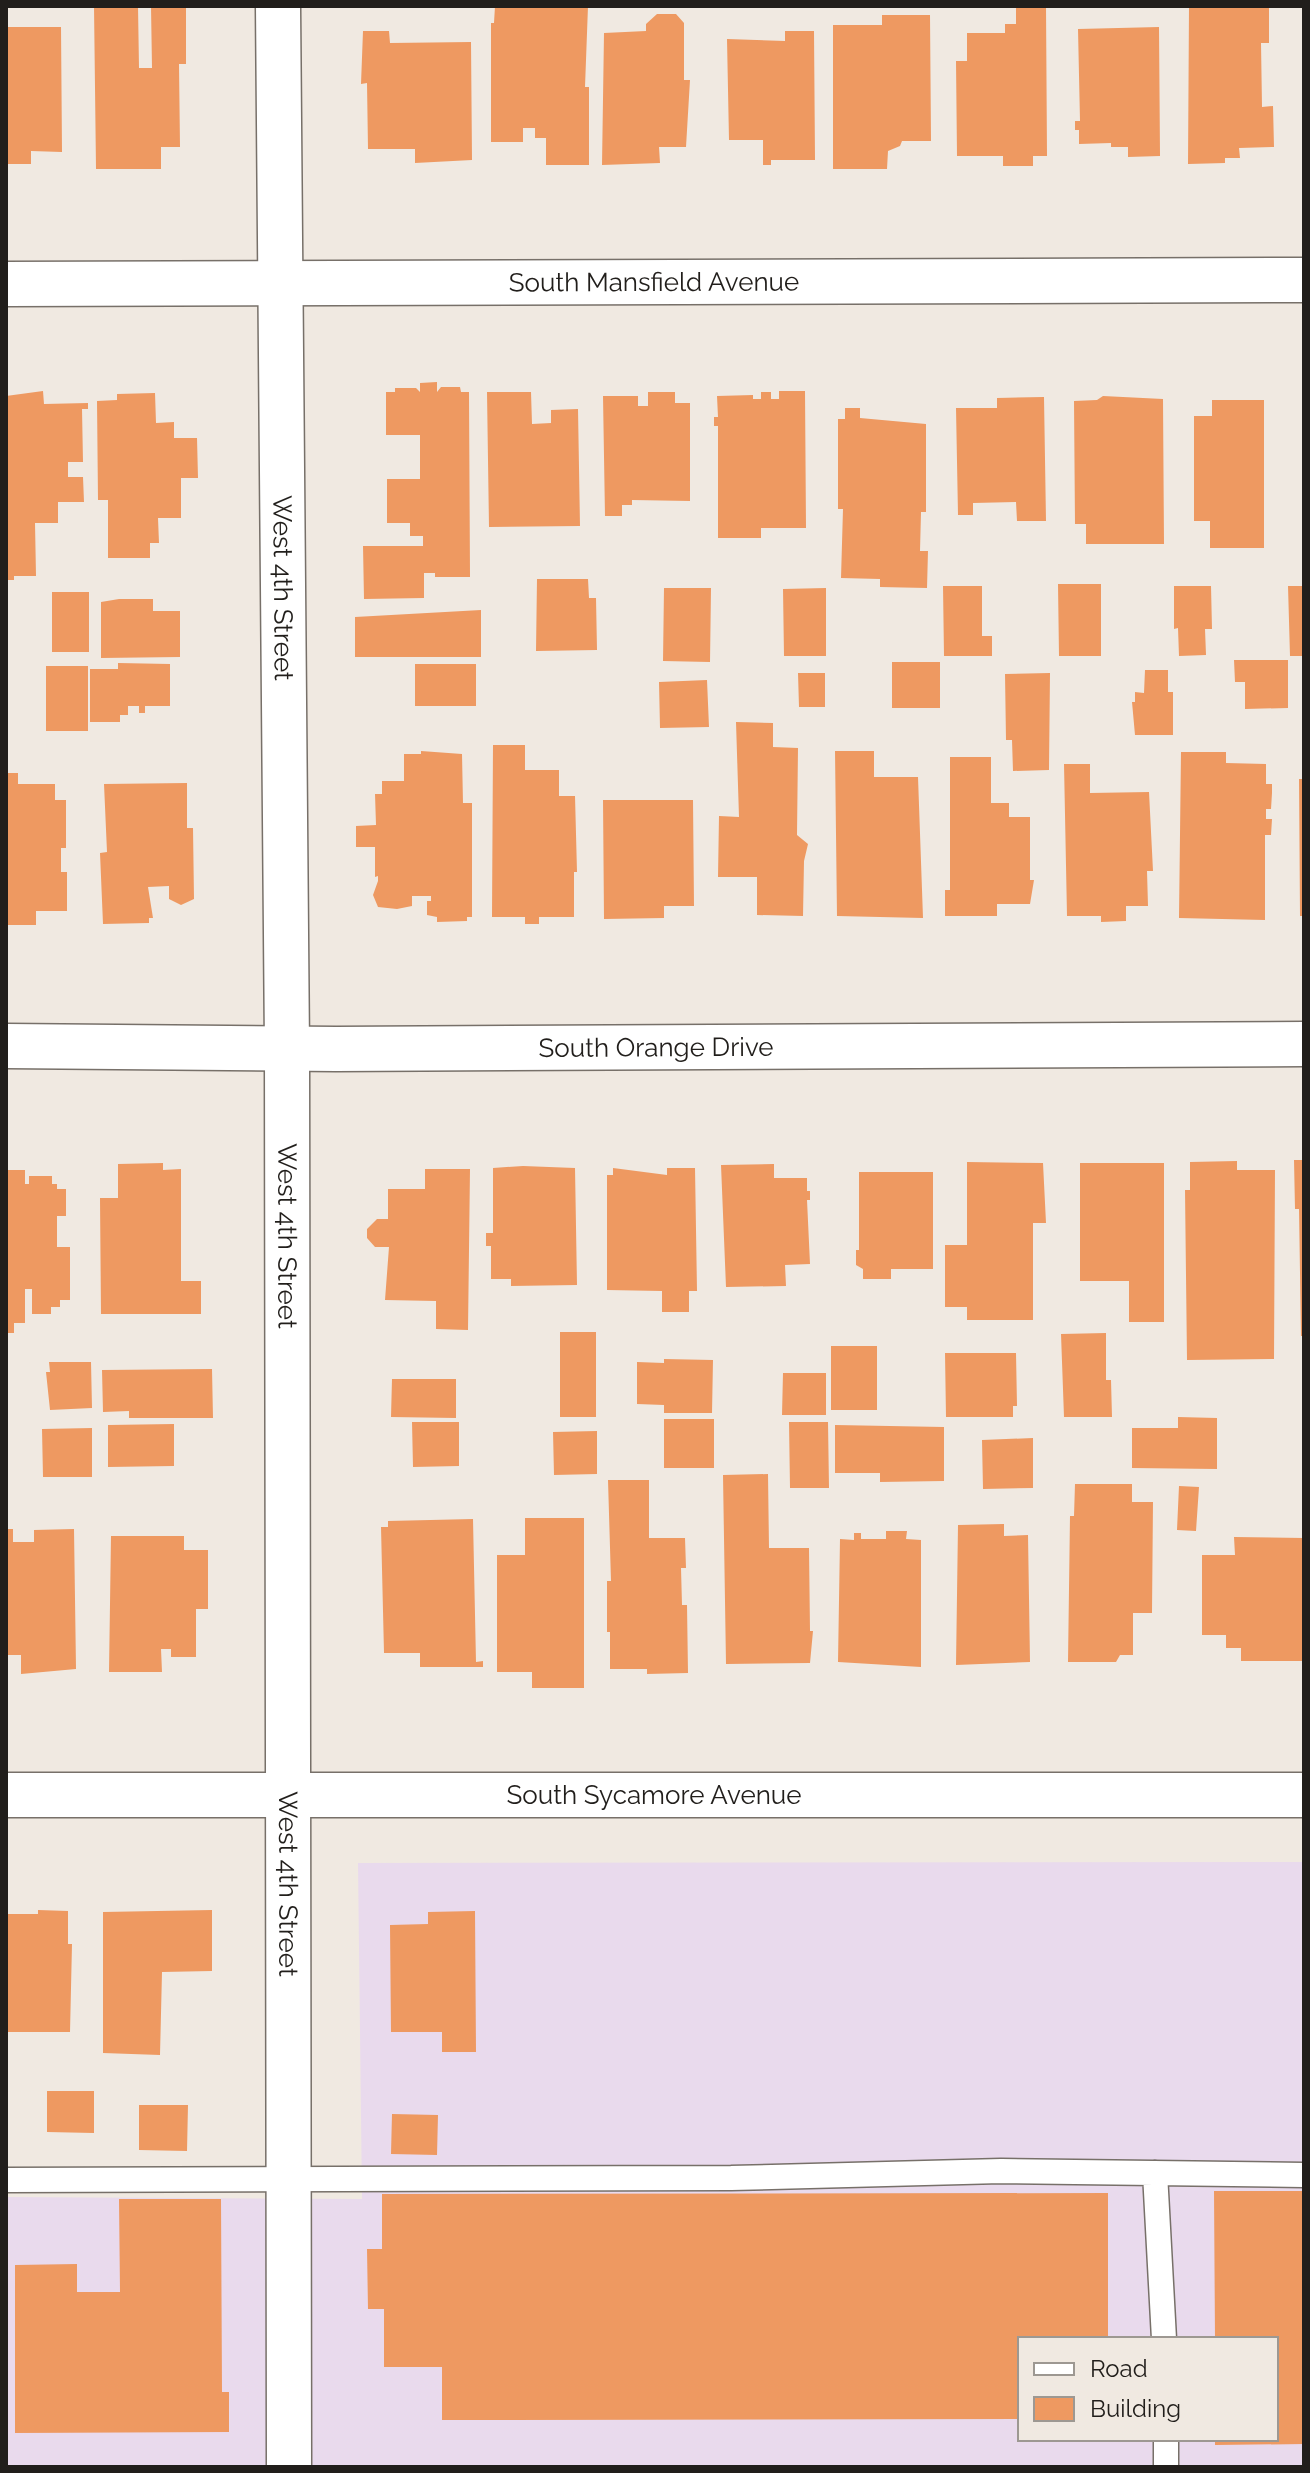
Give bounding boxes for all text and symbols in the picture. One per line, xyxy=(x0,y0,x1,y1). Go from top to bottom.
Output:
street label: South Mansfield Avenue xyxy=(509,267,799,297)
street label: West 4th Street xyxy=(267,495,299,681)
street label: South Orange Drive xyxy=(538,1032,774,1063)
street label: West 4th Street xyxy=(272,1143,302,1329)
street label: South Sycamore Avenue xyxy=(506,1780,802,1810)
street label: West 4th Street xyxy=(273,1791,303,1977)
legend xyxy=(1018,2337,1278,2441)
text: Road xyxy=(1090,2354,1148,2383)
text: Building xyxy=(1090,2394,1181,2423)

